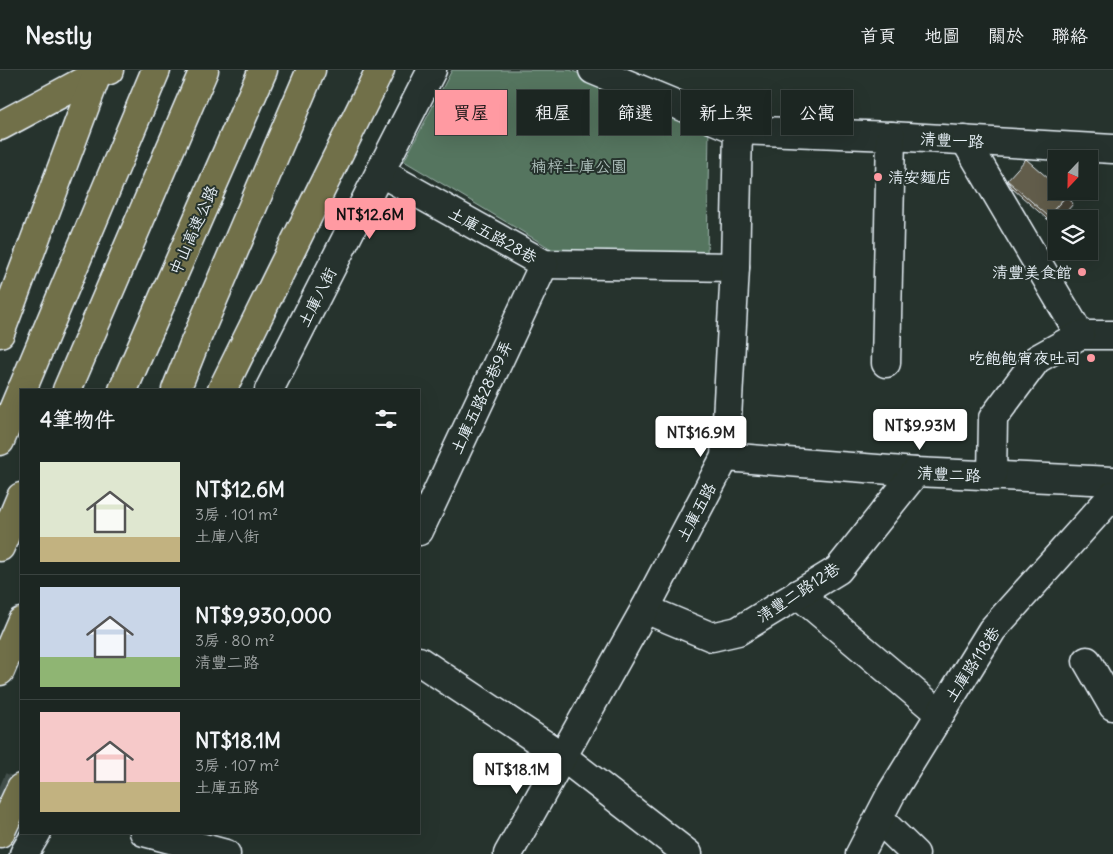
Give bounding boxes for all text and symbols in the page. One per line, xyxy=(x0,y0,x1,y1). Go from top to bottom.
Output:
text: Nestly xyxy=(25,20,92,50)
text: 首頁 xyxy=(860,24,896,47)
text: 地圖 xyxy=(924,24,960,47)
text: 關於 xyxy=(988,24,1024,47)
text: 聯絡 xyxy=(1052,24,1088,47)
chip: 買屋 xyxy=(435,90,507,135)
chip: 租屋 xyxy=(517,90,589,135)
chip: 篩選 xyxy=(599,90,671,135)
chip: 新上架 xyxy=(681,90,771,135)
chip: 公寓 xyxy=(781,90,853,135)
street label: 清豐一路 xyxy=(920,128,984,152)
north arrow xyxy=(1048,150,1098,200)
map controls xyxy=(1048,150,1098,260)
park label: 楠梓土庫公園 xyxy=(531,156,627,176)
place label: 清安麵店 xyxy=(888,167,952,187)
marker: 清安麵店 xyxy=(872,171,884,183)
street label: 中山高速公路 xyxy=(164,182,222,278)
pin: NT$12.6M xyxy=(318,198,422,240)
street label: 土庫五路28巷 xyxy=(445,203,541,267)
text: NT$12.6M xyxy=(336,204,404,224)
button: layers xyxy=(1048,210,1098,260)
place label: 清豐美食館 xyxy=(992,262,1072,282)
street label: 土庫八街 xyxy=(294,264,340,330)
marker: 清豐美食館 xyxy=(1076,266,1088,278)
street label: 土庫五路28巷9弄 xyxy=(446,337,516,457)
place label: 吃飽飽宵夜吐司 xyxy=(969,348,1081,368)
marker: 吃飽飽宵夜吐司 xyxy=(1085,352,1097,364)
icon: filters xyxy=(372,405,400,433)
text: 4筆物件 xyxy=(40,406,115,433)
pin: NT$9.93M xyxy=(868,408,972,451)
text: NT$9.93M xyxy=(884,415,956,435)
pin: NT$16.9M xyxy=(649,416,753,458)
text: NT$16.9M xyxy=(666,422,736,442)
street label: 清豐二路 xyxy=(917,462,981,486)
text: NT$12.6M xyxy=(195,476,285,503)
street label: 土庫五路 xyxy=(672,479,720,545)
icon: home xyxy=(80,482,140,542)
text: 3房 · 101 m² xyxy=(195,504,278,524)
text: 土庫八街 xyxy=(195,526,259,546)
street label: 清豐二路12巷 xyxy=(753,558,843,626)
text: NT$9,930,000 xyxy=(195,602,332,629)
icon: home xyxy=(80,607,140,667)
street label: 土庫路118巷 xyxy=(940,623,1004,705)
text: 3房 · 80 m² xyxy=(195,630,275,650)
text: 清豐二路 xyxy=(195,652,259,672)
text: NT$18.1M xyxy=(195,727,281,754)
icon: home xyxy=(80,732,140,792)
pin: NT$18.1M xyxy=(465,752,569,795)
text: 3房 · 107 m² xyxy=(195,755,280,775)
text: NT$18.1M xyxy=(484,759,550,779)
text: 土庫五路 xyxy=(195,777,259,797)

